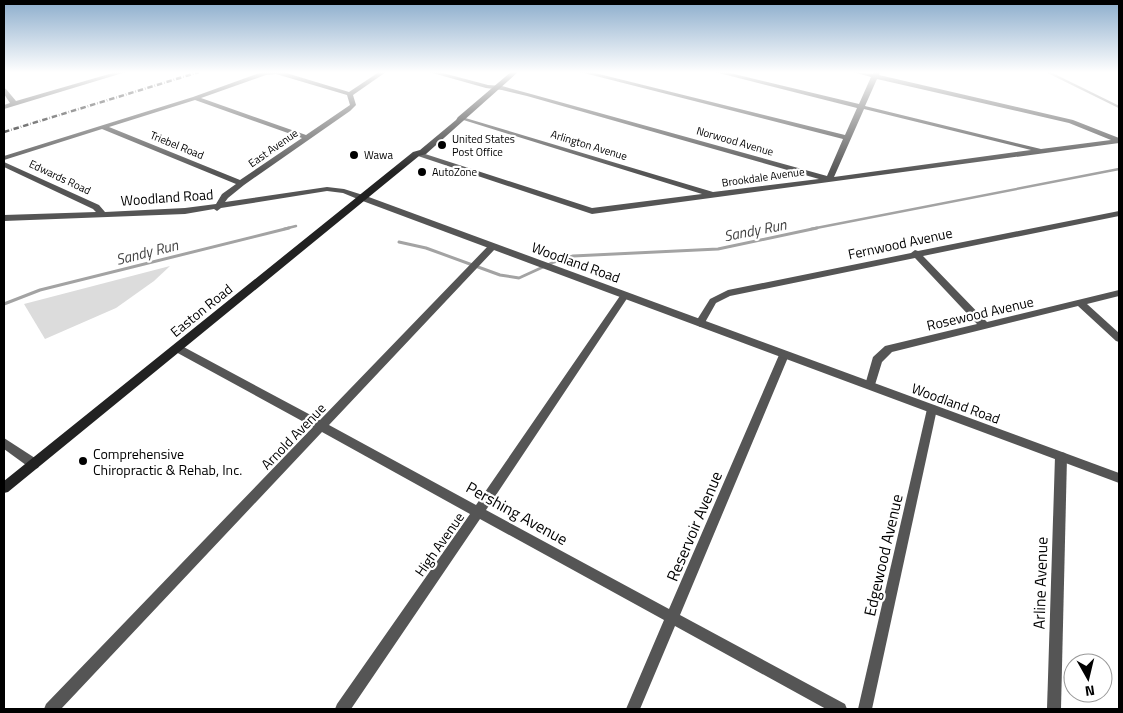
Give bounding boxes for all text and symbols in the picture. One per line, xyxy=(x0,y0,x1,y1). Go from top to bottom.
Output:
street label: Norwood Avenue xyxy=(695,122,776,160)
street label: East Avenue xyxy=(245,125,301,171)
street label: Arlington Avenue xyxy=(549,126,630,164)
street label: Triebel Road xyxy=(148,127,206,163)
place label: United States Post Office xyxy=(452,131,515,160)
marker: United States Post Office xyxy=(436,139,448,151)
place label: Wawa xyxy=(364,147,393,163)
marker: Wawa xyxy=(348,149,360,161)
street label: Edwards Road xyxy=(26,156,94,198)
street label: Brookdale Avenue xyxy=(721,163,806,191)
place label: AutoZone xyxy=(432,164,477,180)
marker: AutoZone xyxy=(416,166,428,178)
street label: Woodland Road xyxy=(120,183,214,211)
water label: Sandy Run xyxy=(722,213,789,247)
street label: Fernwood Avenue xyxy=(846,222,954,264)
water label: Sandy Run xyxy=(113,233,181,271)
street label: Woodland Road xyxy=(529,236,623,288)
street label: Easton Road xyxy=(165,278,237,342)
street label: Rosewood Avenue xyxy=(925,291,1035,335)
street label: Woodland Road xyxy=(909,377,1003,429)
street label: Arnold Avenue xyxy=(256,398,330,474)
place label: Comprehensive Chiropractic & Rehab, Inc. xyxy=(93,443,242,480)
marker: Comprehensive Chiropractic & Rehab, Inc. xyxy=(77,455,89,467)
street label: Reservoir Avenue xyxy=(660,467,728,585)
street label: Pershing Avenue xyxy=(462,475,572,551)
street label: Edgewood Avenue xyxy=(857,492,909,618)
street label: High Avenue xyxy=(409,508,469,580)
street label: Arline Avenue xyxy=(1026,536,1054,630)
north arrow xyxy=(1063,653,1113,703)
text: N xyxy=(1084,680,1096,702)

